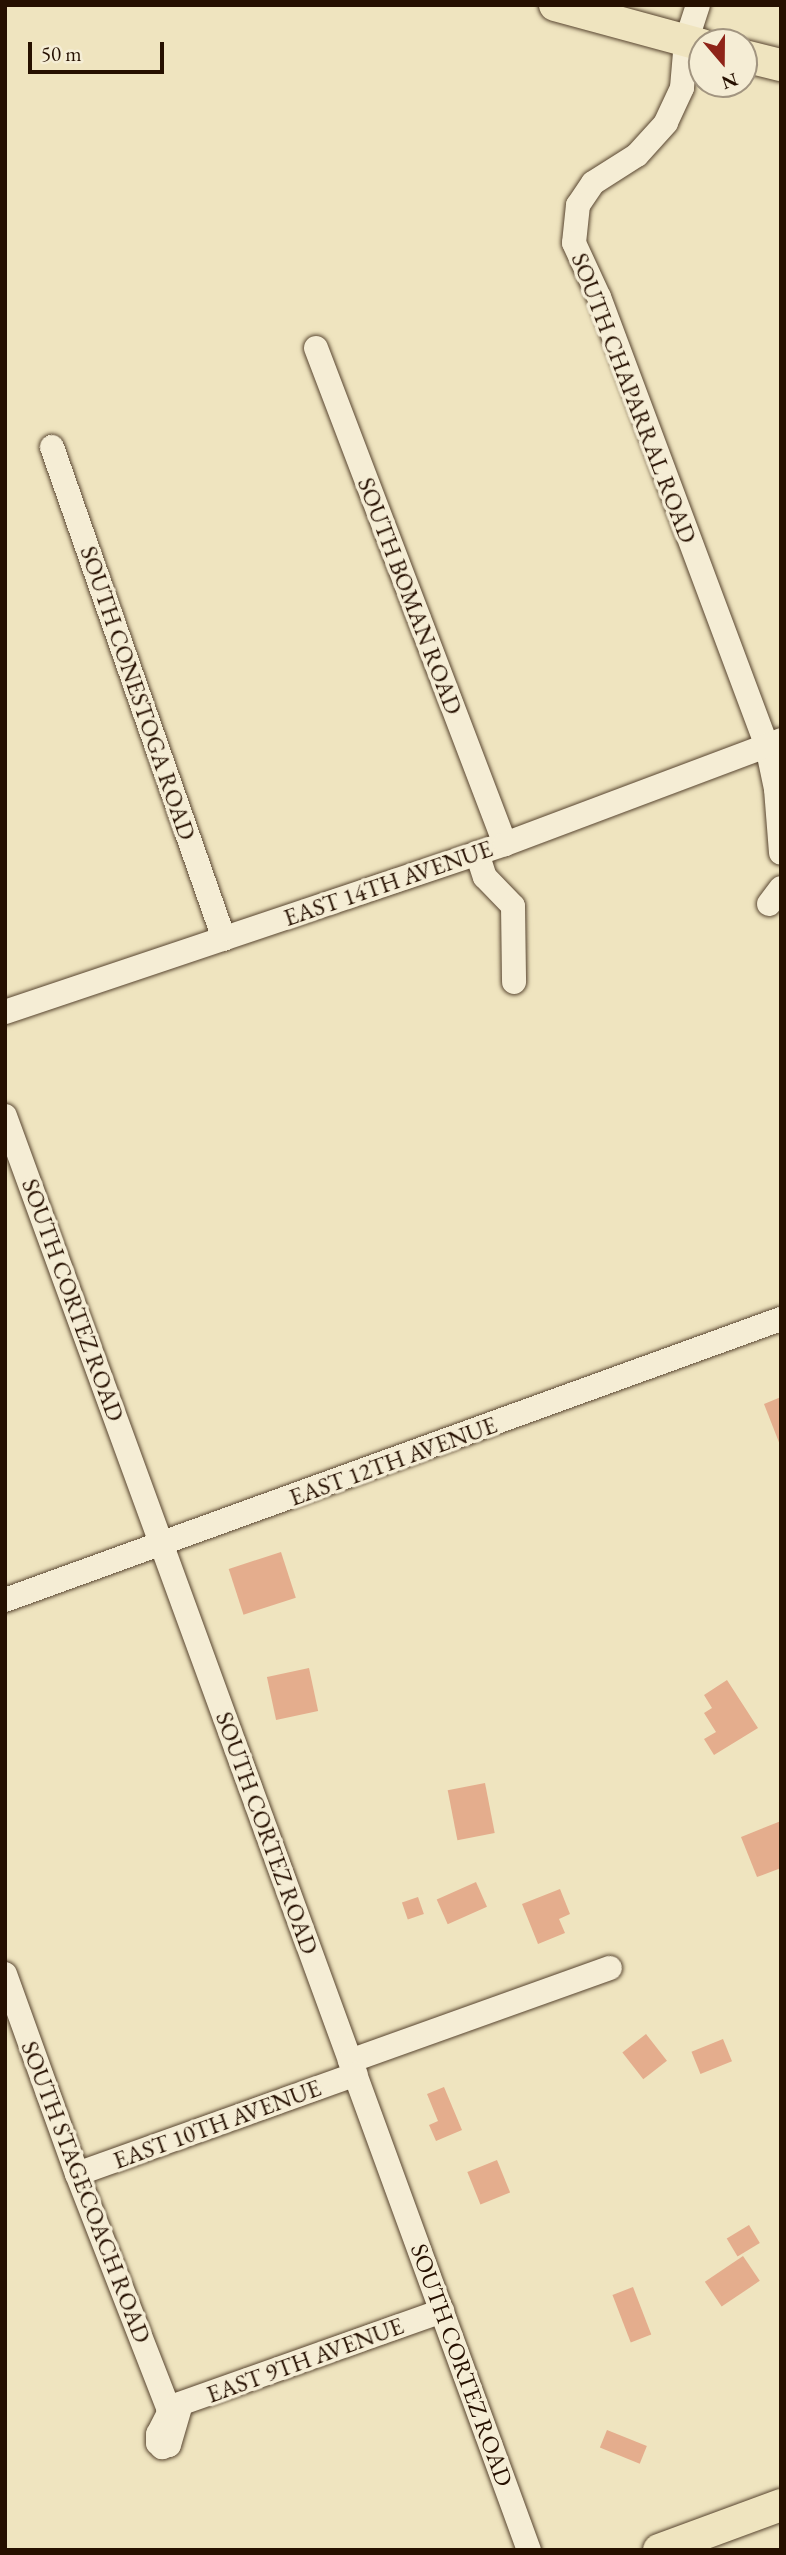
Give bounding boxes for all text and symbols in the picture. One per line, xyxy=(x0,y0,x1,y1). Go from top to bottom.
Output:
scale bar xyxy=(32,28,168,72)
north arrow xyxy=(688,28,758,98)
text: 50 m xyxy=(41,40,82,67)
text: N xyxy=(718,67,741,96)
street label: SOUTH CHAPARRAL ROAD xyxy=(565,249,703,547)
street label: SOUTH BOMAN ROAD xyxy=(352,474,468,718)
street label: SOUTH CONESTOGA ROAD xyxy=(74,542,202,844)
street label: EAST 14TH AVENUE xyxy=(280,834,496,932)
street label: SOUTH CORTEZ ROAD xyxy=(16,1175,130,1425)
street label: EAST 12TH AVENUE xyxy=(285,1410,501,1512)
street label: SOUTH CORTEZ ROAD xyxy=(210,1708,324,1958)
street label: SOUTH STAGECOACH ROAD xyxy=(15,2037,157,2347)
street label: EAST 10TH AVENUE xyxy=(109,2073,325,2175)
street label: SOUTH CORTEZ ROAD xyxy=(405,2240,519,2490)
street label: EAST 9TH AVENUE xyxy=(203,2311,407,2409)

